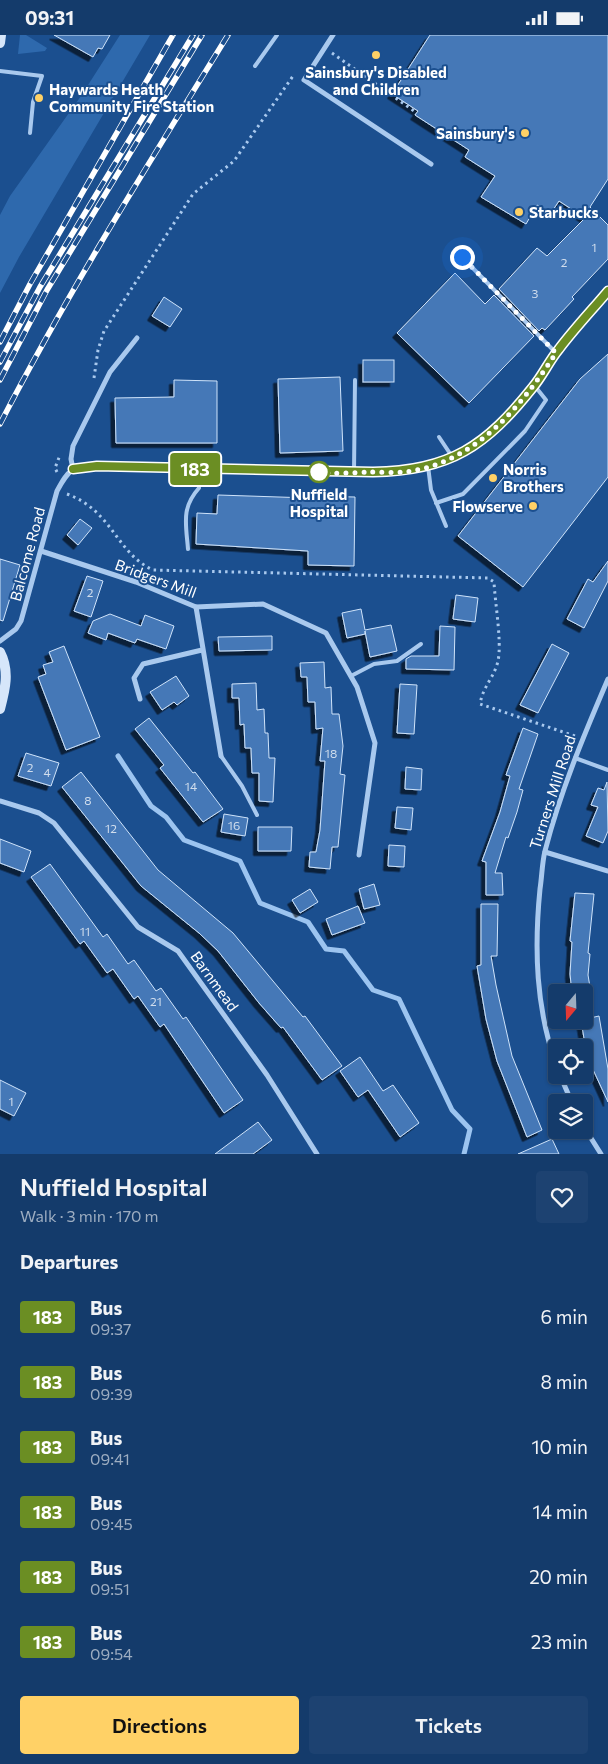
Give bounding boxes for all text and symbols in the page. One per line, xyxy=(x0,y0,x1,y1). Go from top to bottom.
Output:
text: 09:31 xyxy=(25,6,74,29)
marker: Sainsbury's Disabled and Children xyxy=(370,49,382,61)
place label: Sainsbury's Disabled and Children xyxy=(305,63,447,98)
place label: Haywards Heath Community Fire Station xyxy=(49,80,214,115)
marker: Haywards Heath Community Fire Station xyxy=(33,92,45,104)
place label: Sainsbury's xyxy=(436,124,515,142)
marker: Sainsbury's xyxy=(519,127,531,139)
place label: Starbucks xyxy=(529,203,599,221)
marker: Starbucks xyxy=(513,206,525,218)
house number: 1 xyxy=(591,240,597,254)
your location xyxy=(450,245,475,270)
house number: 2 xyxy=(561,255,568,269)
house number: 3 xyxy=(532,286,539,300)
line badge: 183 xyxy=(166,453,224,485)
text: 183 xyxy=(180,458,210,480)
place label: Norris Brothers xyxy=(503,460,564,495)
marker: Nuffield Hospital xyxy=(308,461,330,483)
marker: Norris Brothers xyxy=(487,472,499,484)
place label: Nuffield Hospital xyxy=(290,485,348,520)
place label: Flowserve xyxy=(452,497,523,515)
marker: Flowserve xyxy=(527,500,539,512)
street label: Balcome Road xyxy=(6,505,48,603)
street label: Bridgers Mill xyxy=(113,555,199,601)
house number: 2 xyxy=(87,585,94,599)
street label: Turners Mill Road xyxy=(525,733,579,851)
house number: 18 xyxy=(325,746,337,760)
house number: 2 xyxy=(27,760,34,774)
house number: 4 xyxy=(43,765,51,779)
house number: 14 xyxy=(185,779,197,793)
house number: 8 xyxy=(84,793,92,807)
house number: 16 xyxy=(228,818,240,832)
house number: 12 xyxy=(105,821,117,835)
house number: 11 xyxy=(80,924,90,938)
street label: Barnmead xyxy=(187,948,243,1014)
north arrow xyxy=(548,984,592,1029)
map controls xyxy=(548,984,593,1139)
house number: 21 xyxy=(150,994,162,1008)
button: locate xyxy=(548,1039,593,1084)
house number: 1 xyxy=(8,1094,14,1108)
button: layers xyxy=(548,1094,593,1139)
button: heart xyxy=(536,1171,588,1223)
text: Nuffield Hospital xyxy=(20,1172,208,1201)
text: Walk · 3 min · 170 m xyxy=(20,1206,159,1225)
text: Departures xyxy=(20,1250,118,1273)
text: Bus xyxy=(90,1296,122,1319)
text: 6 min xyxy=(540,1305,588,1328)
text: 183 xyxy=(33,1306,62,1328)
text: 09:37 xyxy=(90,1319,131,1338)
text: Bus xyxy=(90,1361,122,1384)
text: 8 min xyxy=(540,1370,588,1393)
text: 183 xyxy=(33,1371,62,1393)
text: 09:39 xyxy=(90,1384,133,1403)
text: Bus xyxy=(90,1426,122,1449)
text: 10 min xyxy=(531,1435,588,1458)
text: 183 xyxy=(33,1436,62,1458)
text: 09:41 xyxy=(90,1449,130,1468)
text: Bus xyxy=(90,1491,122,1514)
text: 14 min xyxy=(532,1500,588,1523)
text: 183 xyxy=(33,1501,62,1523)
text: 09:45 xyxy=(90,1514,133,1533)
text: Bus xyxy=(90,1556,122,1579)
text: 20 min xyxy=(529,1565,588,1588)
text: 183 xyxy=(33,1566,62,1588)
text: 09:51 xyxy=(90,1579,130,1598)
text: Bus xyxy=(90,1621,122,1644)
text: 23 min xyxy=(531,1630,588,1653)
text: 183 xyxy=(33,1631,62,1653)
text: 09:54 xyxy=(90,1644,133,1663)
button: Directions xyxy=(20,1696,299,1754)
button: Tickets xyxy=(309,1696,588,1754)

